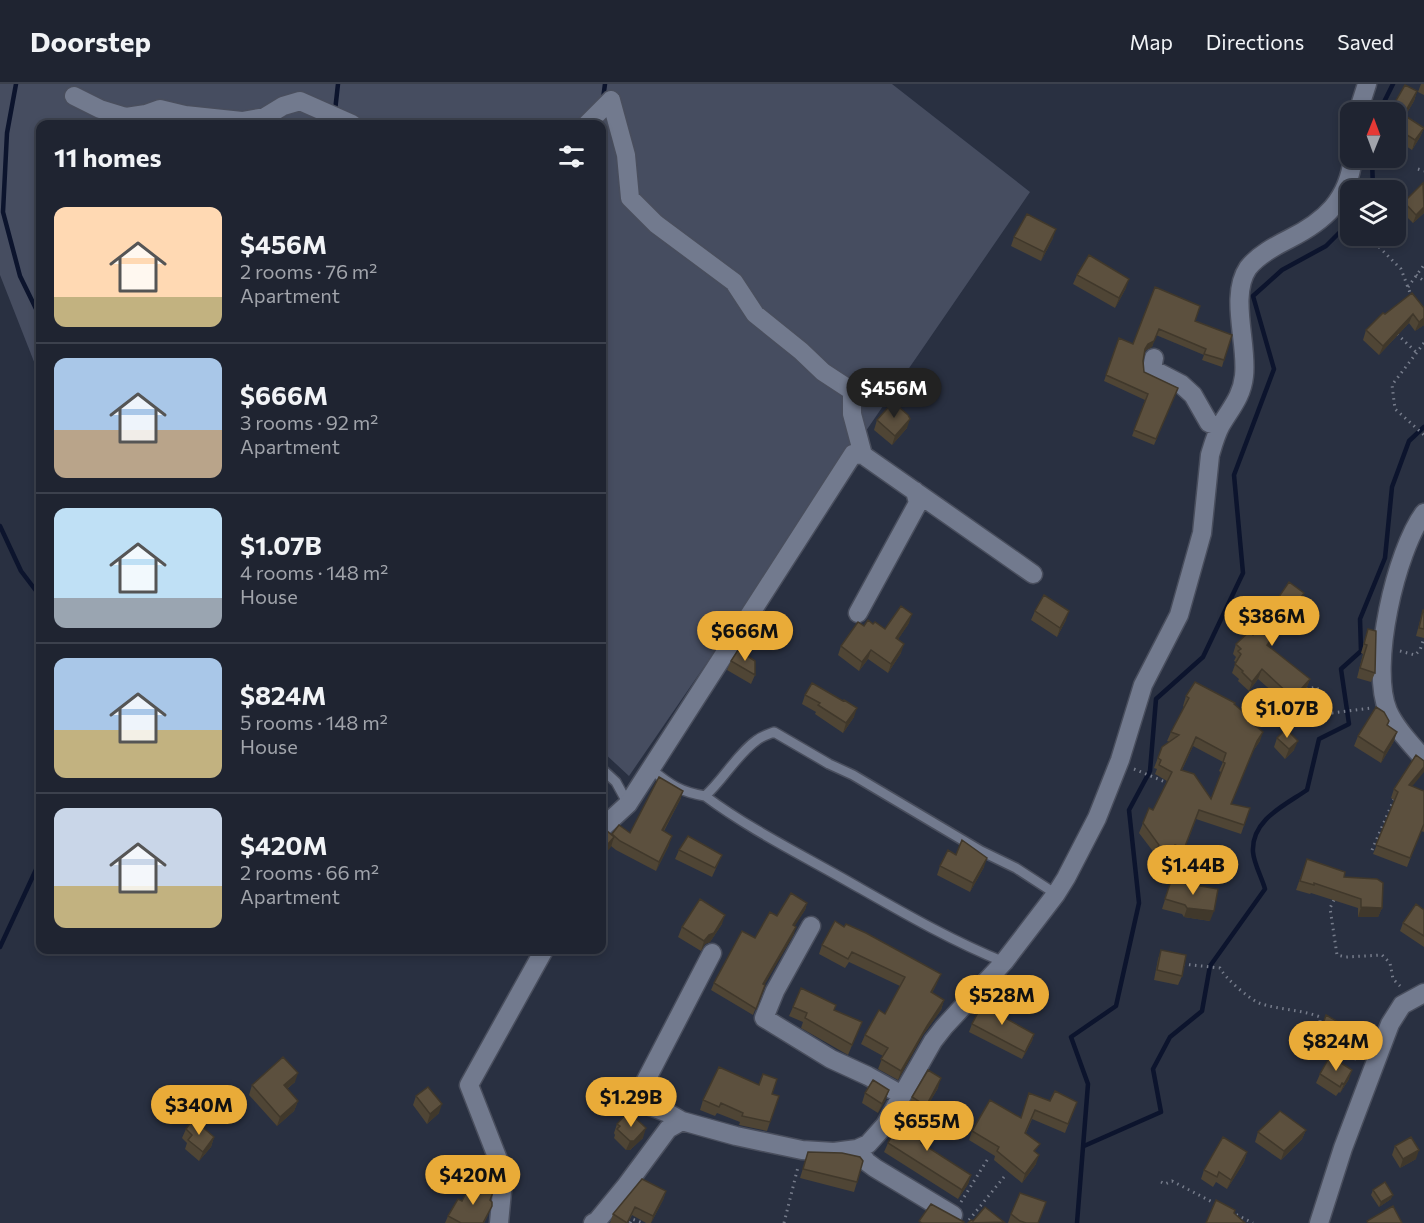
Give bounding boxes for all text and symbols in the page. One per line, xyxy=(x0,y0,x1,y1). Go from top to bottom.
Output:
text: Doorstep xyxy=(30,24,151,58)
text: Map xyxy=(1130,29,1173,54)
text: Directions xyxy=(1206,29,1304,54)
text: Saved xyxy=(1337,29,1394,54)
north arrow xyxy=(1340,102,1406,168)
map controls xyxy=(1340,102,1406,246)
icon: filters xyxy=(555,140,588,173)
text: 11 homes xyxy=(54,141,162,172)
button: layers xyxy=(1340,180,1406,246)
text: $456M xyxy=(240,228,327,259)
icon: home xyxy=(102,231,174,303)
text: 2 rooms · 76 m² xyxy=(240,259,377,283)
text: Apartment xyxy=(240,283,340,307)
pin: $456M xyxy=(852,368,936,419)
text: $456M xyxy=(860,375,928,399)
text: $666M xyxy=(240,379,328,410)
icon: home xyxy=(102,382,174,454)
text: 3 rooms · 92 m² xyxy=(240,410,378,434)
text: Apartment xyxy=(240,434,340,458)
text: $1.07B xyxy=(240,529,322,560)
icon: home xyxy=(102,532,174,604)
text: 4 rooms · 148 m² xyxy=(240,560,388,584)
text: House xyxy=(240,584,298,608)
pin: $386M xyxy=(1230,596,1314,647)
text: $386M xyxy=(1238,603,1306,627)
pin: $666M xyxy=(703,611,787,662)
text: $666M xyxy=(711,618,779,642)
text: $824M xyxy=(240,679,326,710)
icon: home xyxy=(102,682,174,754)
pin: $1.07B xyxy=(1238,688,1336,739)
text: $1.07B xyxy=(1256,695,1318,719)
text: 5 rooms · 148 m² xyxy=(240,710,388,734)
text: House xyxy=(240,734,298,758)
text: $420M xyxy=(240,829,328,860)
icon: home xyxy=(102,832,174,904)
pin: $1.44B xyxy=(1144,845,1242,896)
text: $1.44B xyxy=(1161,852,1225,876)
text: 2 rooms · 66 m² xyxy=(240,860,379,884)
text: Apartment xyxy=(240,884,340,908)
pin: $528M xyxy=(960,975,1044,1026)
text: $528M xyxy=(969,982,1035,1006)
pin: $824M xyxy=(1294,1021,1378,1072)
text: $824M xyxy=(1303,1028,1369,1052)
pin: $1.29B xyxy=(582,1077,680,1128)
text: $1.29B xyxy=(600,1084,662,1108)
pin: $340M xyxy=(157,1085,241,1136)
text: $340M xyxy=(165,1092,233,1116)
pin: $655M xyxy=(885,1101,969,1152)
text: $655M xyxy=(894,1108,960,1132)
pin: $420M xyxy=(431,1155,515,1206)
text: $420M xyxy=(439,1162,507,1186)

